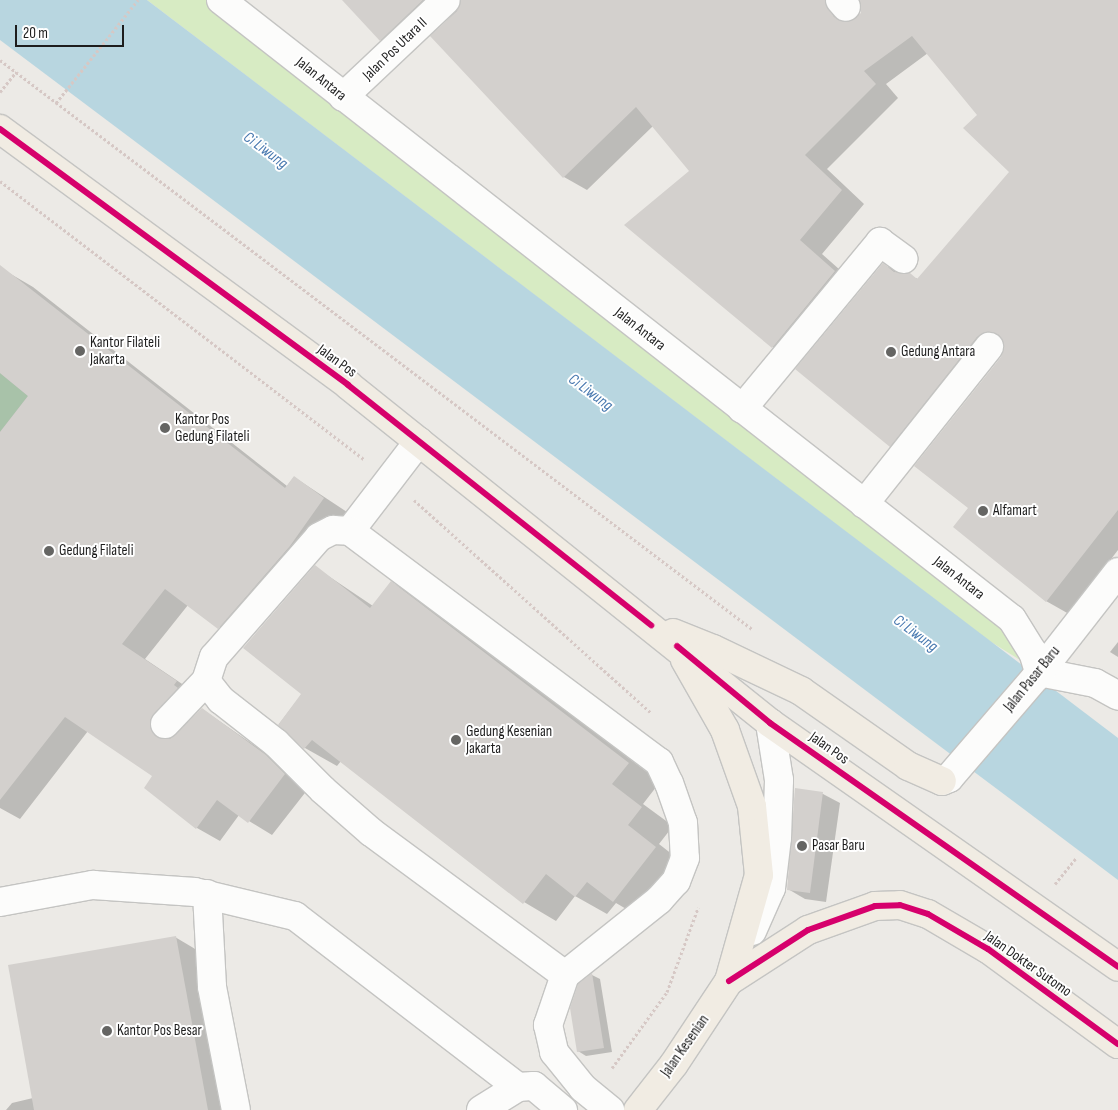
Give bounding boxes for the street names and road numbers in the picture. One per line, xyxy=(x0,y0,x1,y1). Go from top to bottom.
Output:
street label: Jalan Pos Utara II xyxy=(359,14,431,84)
street label: Jalan Antara xyxy=(292,53,350,105)
street label: Jalan Antara xyxy=(611,304,669,354)
street label: Jalan Pos xyxy=(314,341,360,381)
street label: Jalan Antara xyxy=(930,553,988,603)
street label: Jalan Pasar Baru xyxy=(1000,643,1064,715)
street label: Jalan Pos xyxy=(806,728,852,768)
street label: Jalan Dokter Sutomo xyxy=(981,927,1075,1001)
street label: Jalan Kesenian xyxy=(657,1012,713,1080)

